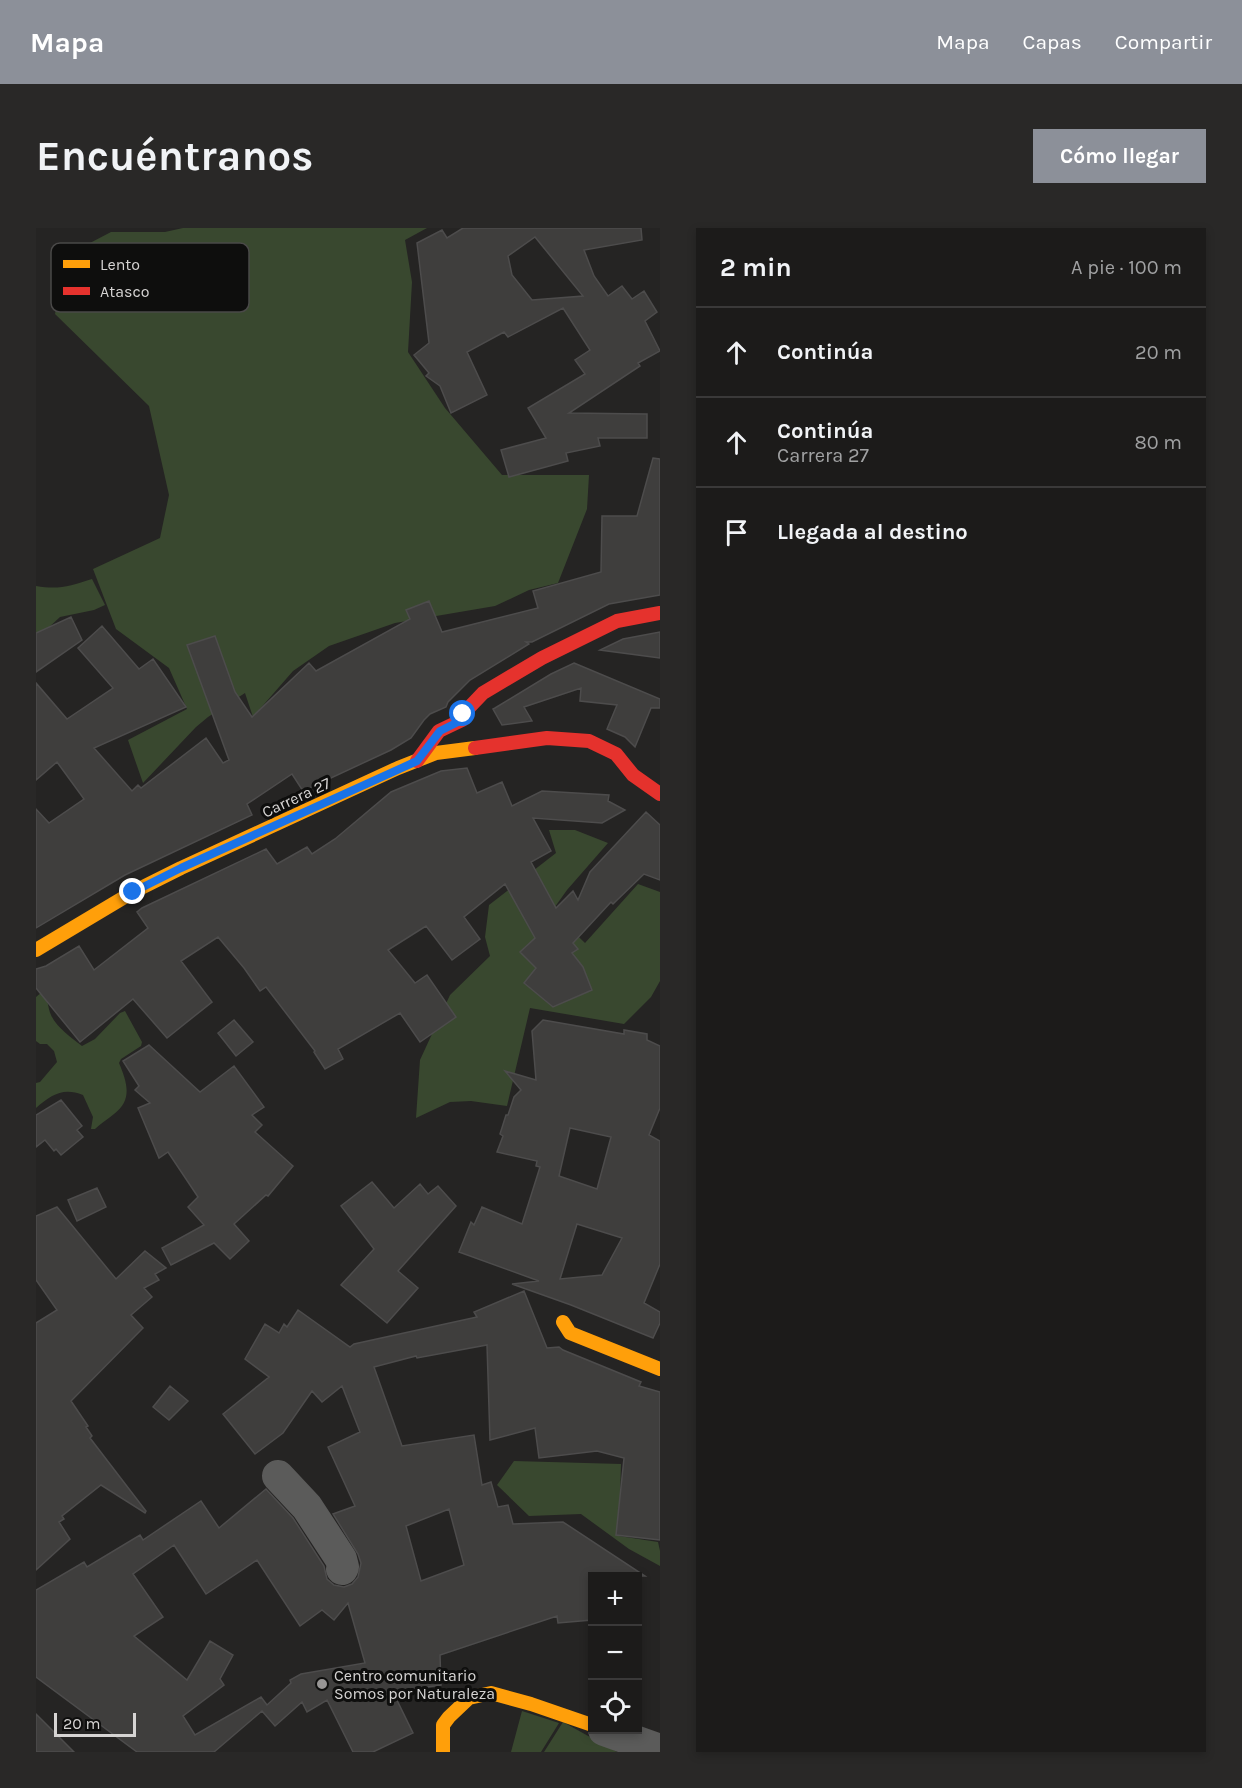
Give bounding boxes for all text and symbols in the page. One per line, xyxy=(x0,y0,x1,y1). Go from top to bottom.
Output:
text: Mapa xyxy=(30,26,104,59)
text: Mapa xyxy=(936,30,990,54)
text: Capas xyxy=(1023,30,1082,54)
text: Compartir xyxy=(1115,30,1212,54)
button: Cómo llegar xyxy=(1033,129,1206,183)
text: Encuéntranos xyxy=(36,131,314,181)
legend xyxy=(51,243,249,312)
text: 2 min xyxy=(720,252,792,283)
text: Lento xyxy=(100,255,140,274)
text: A pie · 100 m xyxy=(1071,256,1182,279)
text: Atasco xyxy=(100,282,149,301)
icon: ahead xyxy=(720,336,753,369)
text: Continúa xyxy=(777,339,873,365)
text: 20 m xyxy=(1135,341,1182,364)
text: Continúa xyxy=(777,418,873,444)
icon: ahead xyxy=(720,426,753,459)
text: 80 m xyxy=(1134,431,1182,454)
text: Carrera 27 xyxy=(777,444,869,467)
icon: arrive xyxy=(720,516,753,549)
text: Llegada al destino xyxy=(777,519,968,545)
route start xyxy=(449,700,475,726)
street label: Carrera 27 xyxy=(259,773,334,822)
route end xyxy=(119,878,145,904)
map controls xyxy=(588,1572,642,1734)
button: + xyxy=(588,1572,642,1626)
button: − xyxy=(588,1626,642,1680)
place label: Centro comunitario Somos por Naturaleza xyxy=(334,1666,495,1703)
marker: Centro comunitario Somos por Naturaleza xyxy=(315,1677,329,1691)
button: locate xyxy=(588,1680,642,1734)
scale bar xyxy=(54,1710,136,1738)
text: 20 m xyxy=(63,1714,101,1733)

